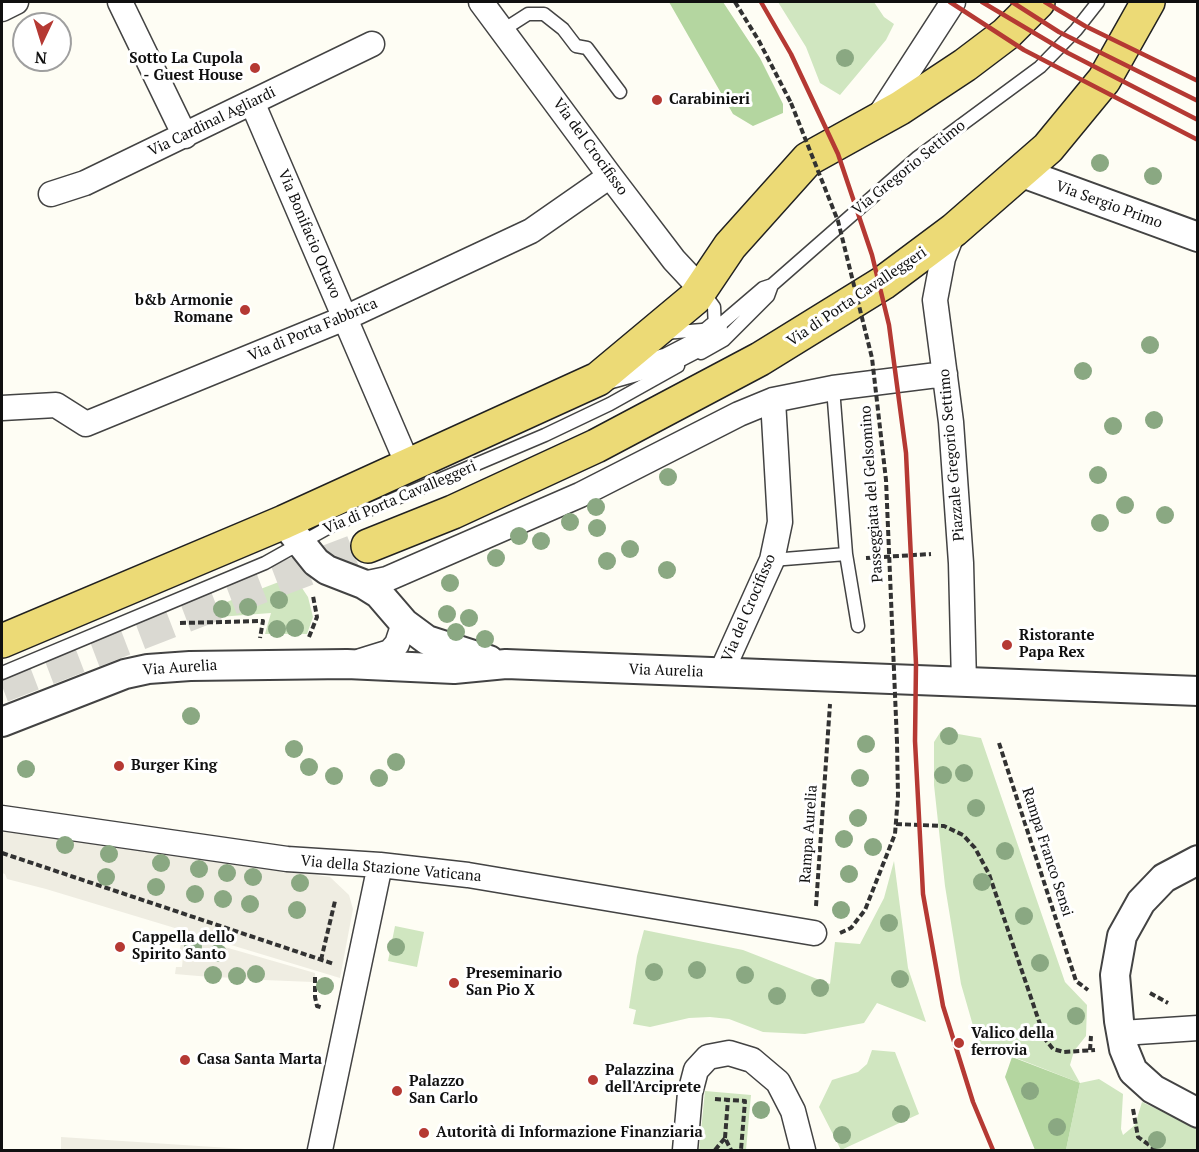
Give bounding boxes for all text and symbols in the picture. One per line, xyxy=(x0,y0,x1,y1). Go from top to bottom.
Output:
north arrow xyxy=(12,12,72,72)
text: N xyxy=(34,47,48,69)
place label: Sotto La Cupola - Guest House xyxy=(129,50,243,85)
marker: Sotto La Cupola - Guest House xyxy=(248,61,262,75)
street label: Via Cardinal Agliardi xyxy=(145,83,279,161)
place label: Carabinieri xyxy=(669,91,750,109)
marker: Carabinieri xyxy=(650,93,664,107)
street label: Via del Crocifisso xyxy=(549,95,631,199)
street label: Via Gregorio Settimo xyxy=(849,117,969,219)
street label: Via Bonifacio Ottavo xyxy=(274,167,344,301)
street label: Via Sergio Primo xyxy=(1053,177,1165,233)
street label: Via di Porta Cavalleggeri xyxy=(784,244,930,350)
place label: b&b Armonie Romane xyxy=(135,292,233,327)
street label: Via di Porta Fabbrica xyxy=(246,295,380,365)
marker: b&b Armonie Romane xyxy=(238,303,252,317)
street label: Piazzale Gregorio Settimo xyxy=(935,368,969,542)
street label: Passeggiata del Gelsomino xyxy=(857,405,887,583)
street label: Via di Porta Cavalleggeri xyxy=(321,458,479,538)
street label: Via del Crocifisso xyxy=(718,551,780,665)
place label: Ristorante Papa Rex xyxy=(1019,627,1095,662)
marker: Ristorante Papa Rex xyxy=(1000,638,1014,652)
street label: Via Aurelia xyxy=(142,656,218,680)
street label: Via Aurelia xyxy=(628,661,704,681)
place label: Burger King xyxy=(131,757,217,775)
marker: Burger King xyxy=(112,759,126,773)
street label: Rampa Aurelia xyxy=(797,784,821,884)
street label: Rampa Franco Sensi xyxy=(1018,785,1076,919)
street label: Via della Stazione Vaticana xyxy=(300,852,482,886)
place label: Cappella dello Spirito Santo xyxy=(132,929,235,964)
marker: Cappella dello Spirito Santo xyxy=(113,940,127,954)
place label: Preseminario San Pio X xyxy=(466,965,562,1000)
marker: Preseminario San Pio X xyxy=(447,976,461,990)
place label: Valico della ferrovia xyxy=(971,1025,1054,1060)
marker: Valico della ferrovia xyxy=(952,1036,966,1050)
place label: Casa Santa Marta xyxy=(197,1051,322,1069)
marker: Casa Santa Marta xyxy=(178,1053,192,1067)
place label: Palazzina dell'Arciprete xyxy=(605,1062,701,1097)
place label: Palazzo San Carlo xyxy=(409,1073,478,1108)
marker: Palazzina dell'Arciprete xyxy=(586,1073,600,1087)
marker: Palazzo San Carlo xyxy=(390,1084,404,1098)
place label: Autorità di Informazione Finanziaria xyxy=(436,1124,703,1142)
marker: Autorità di Informazione Finanziaria xyxy=(417,1126,431,1140)

